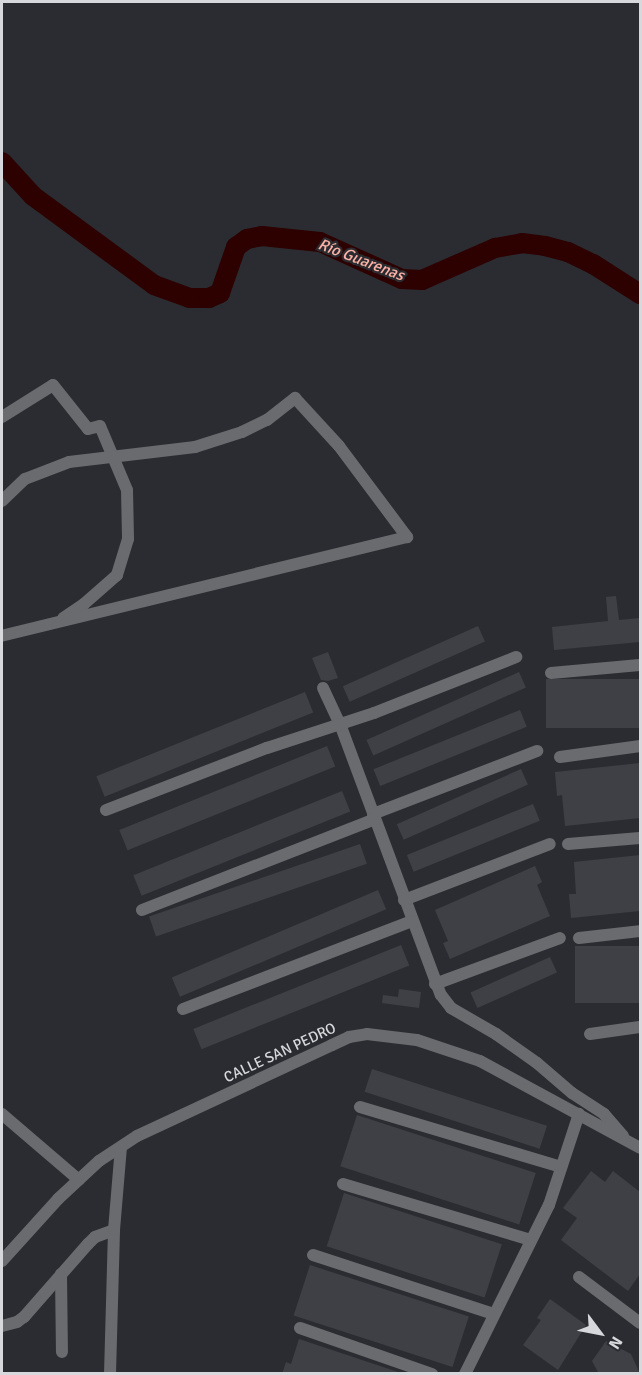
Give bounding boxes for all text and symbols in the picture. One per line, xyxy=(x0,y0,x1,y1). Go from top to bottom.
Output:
water label: Río Guarenas xyxy=(315,235,407,285)
street label: CALLE SAN PEDRO xyxy=(221,1019,339,1087)
north arrow xyxy=(570,1303,630,1363)
text: N xyxy=(604,1333,627,1353)

